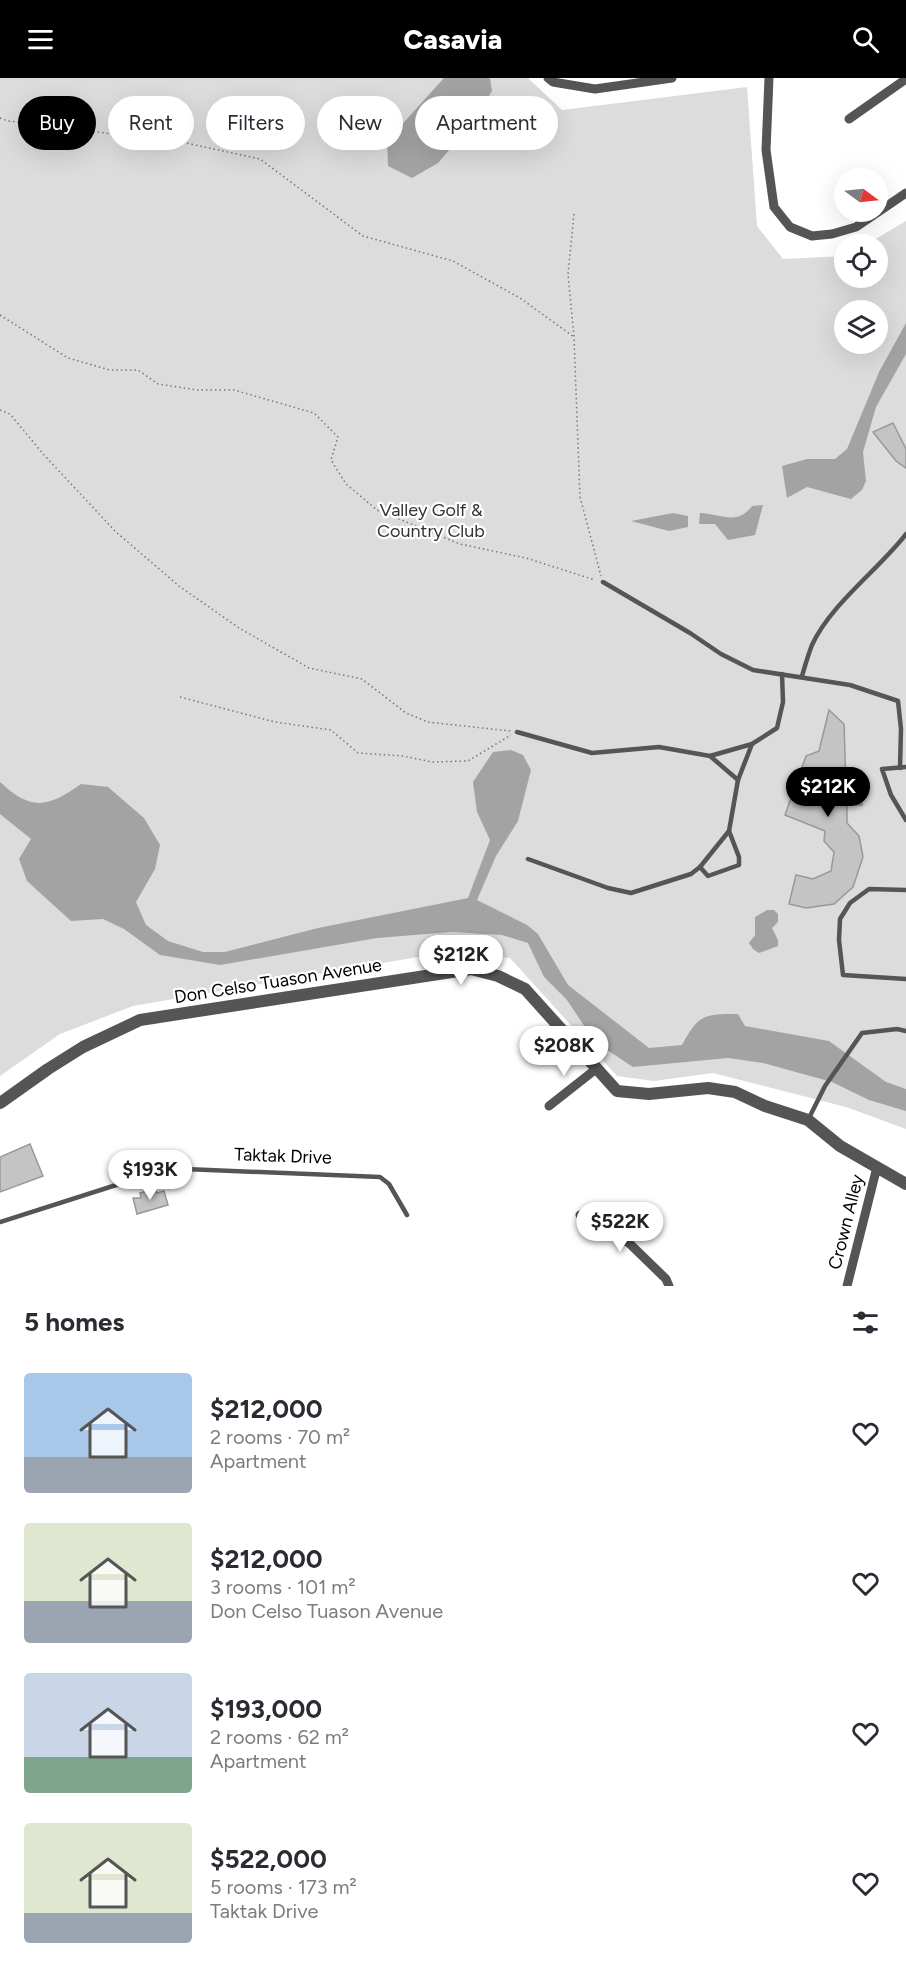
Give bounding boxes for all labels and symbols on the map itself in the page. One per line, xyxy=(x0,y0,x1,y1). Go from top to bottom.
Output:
north arrow xyxy=(834,168,888,222)
park label: Valley Golf & Country Club xyxy=(377,499,485,542)
pin: $212K xyxy=(786,767,870,818)
pin: $212K xyxy=(419,935,503,986)
street label: Don Celso Tuason Avenue xyxy=(173,954,384,1008)
pin: $208K xyxy=(522,1026,606,1077)
street label: Taktak Drive xyxy=(234,1143,332,1169)
pin: $193K xyxy=(108,1150,192,1201)
street label: Crown Alley xyxy=(824,1172,869,1272)
pin: $522K xyxy=(578,1202,662,1253)

